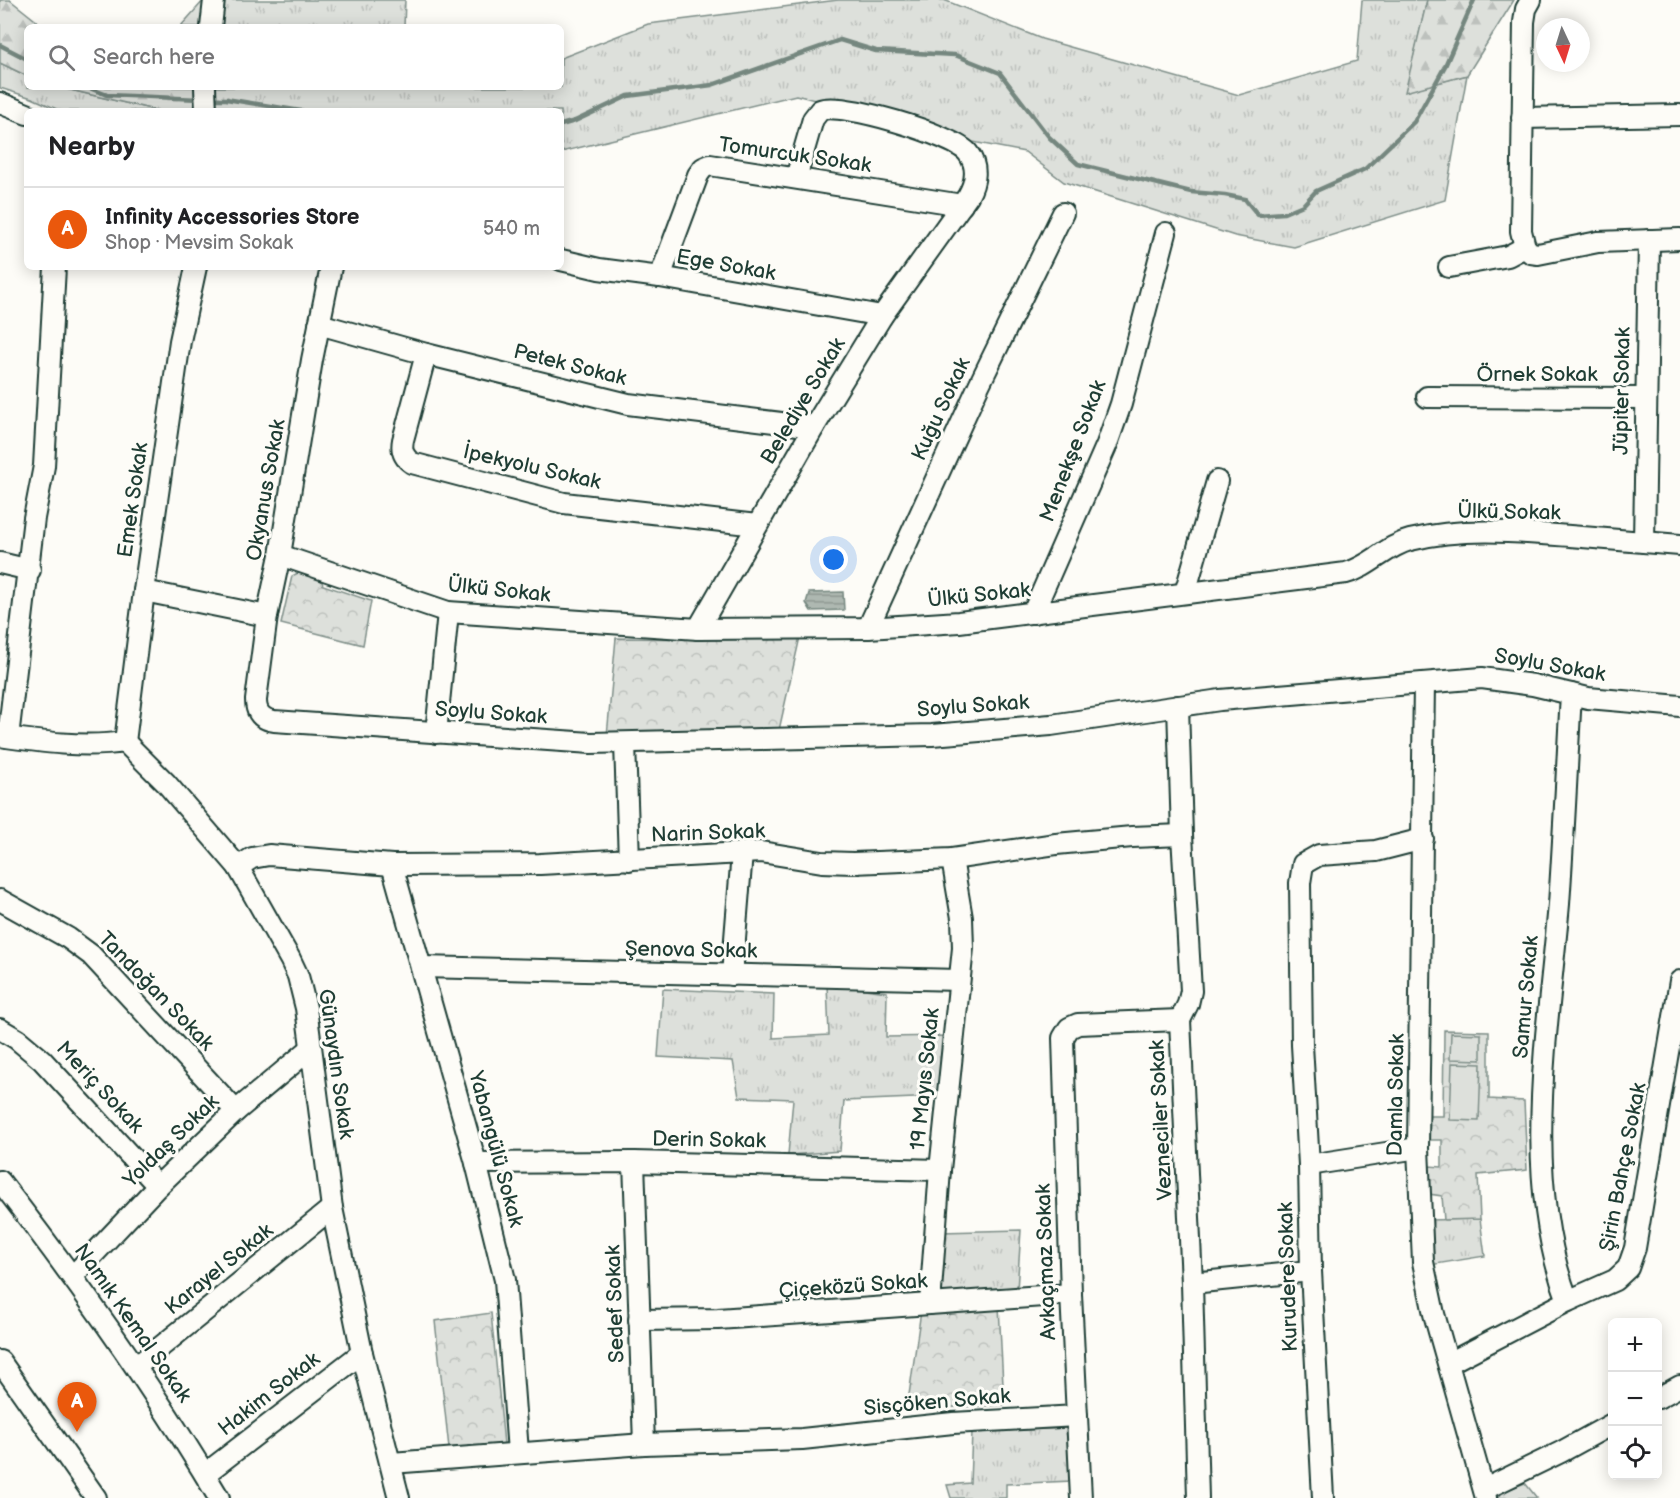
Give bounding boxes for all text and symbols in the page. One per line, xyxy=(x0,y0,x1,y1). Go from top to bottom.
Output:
north arrow xyxy=(1536,18,1590,72)
search box xyxy=(24,24,564,90)
icon: search xyxy=(45,41,78,74)
text: Search here xyxy=(93,44,215,71)
text: Nearby xyxy=(48,132,135,163)
street label: Tomurcuk Sokak xyxy=(717,132,873,178)
text: Infinity Accessories Store xyxy=(105,204,360,231)
text: A xyxy=(61,217,74,241)
text: 540 m xyxy=(483,217,540,241)
text: Shop · Mevsim Sokak xyxy=(105,231,293,255)
street label: Ege Sokak xyxy=(674,244,778,286)
street label: Jüpiter Sokak xyxy=(1608,326,1636,455)
street label: Belediye Sokak xyxy=(755,332,851,469)
street label: Petek Sokak xyxy=(511,339,630,391)
street label: Kuğu Sokak xyxy=(906,353,976,464)
street label: Örnek Sokak xyxy=(1477,362,1598,387)
street label: Menekşe Sokak xyxy=(1034,376,1112,526)
street label: Okyanus Sokak xyxy=(241,417,291,563)
street label: İpekyolu Sokak xyxy=(461,439,604,495)
street label: Emek Sokak xyxy=(113,440,154,559)
street label: Ülkü Sokak xyxy=(1457,499,1562,525)
your location xyxy=(819,545,848,574)
street label: Ülkü Sokak xyxy=(446,572,552,608)
street label: Ülkü Sokak xyxy=(926,577,1032,613)
street label: Soylu Sokak xyxy=(1493,643,1608,687)
street label: Soylu Sokak xyxy=(916,690,1031,722)
street label: Soylu Sokak xyxy=(434,697,549,729)
street label: Narin Sokak xyxy=(651,818,766,847)
street label: Tandoğan Sokak xyxy=(93,926,220,1056)
street label: Samur Sokak xyxy=(1508,934,1544,1059)
street label: Şenova Sokak xyxy=(625,936,758,964)
street label: Günaydın Sokak xyxy=(313,987,359,1141)
street label: 19 Mayıs Sokak xyxy=(905,1006,945,1151)
street label: Damla Sokak xyxy=(1382,1033,1410,1157)
street label: Meriç Sokak xyxy=(51,1036,149,1139)
street label: Vezneciler Sokak xyxy=(1144,1038,1178,1201)
street label: Yabangülü Sokak xyxy=(463,1067,529,1230)
street label: Şirin Bahçe Sokak xyxy=(1594,1080,1652,1253)
street label: Yoldaş Sokak xyxy=(117,1089,225,1193)
street label: Derin Sokak xyxy=(652,1127,767,1154)
street label: Avkaçmaz Sokak xyxy=(1031,1183,1061,1341)
street label: Kurudere Sokak xyxy=(1273,1201,1303,1352)
street label: Karayel Sokak xyxy=(160,1217,279,1320)
street label: Namık Kemal Sokak xyxy=(69,1239,197,1408)
street label: Sedef Sokak xyxy=(600,1244,630,1363)
street label: Çiçeközü Sokak xyxy=(778,1268,929,1304)
map controls xyxy=(1608,1318,1662,1480)
button: + xyxy=(1608,1318,1662,1372)
street label: Hakim Sokak xyxy=(213,1346,325,1441)
button: − xyxy=(1608,1372,1662,1426)
pin: A xyxy=(58,1382,97,1432)
street label: Sisçöken Sokak xyxy=(863,1383,1012,1421)
button: locate xyxy=(1608,1426,1662,1480)

